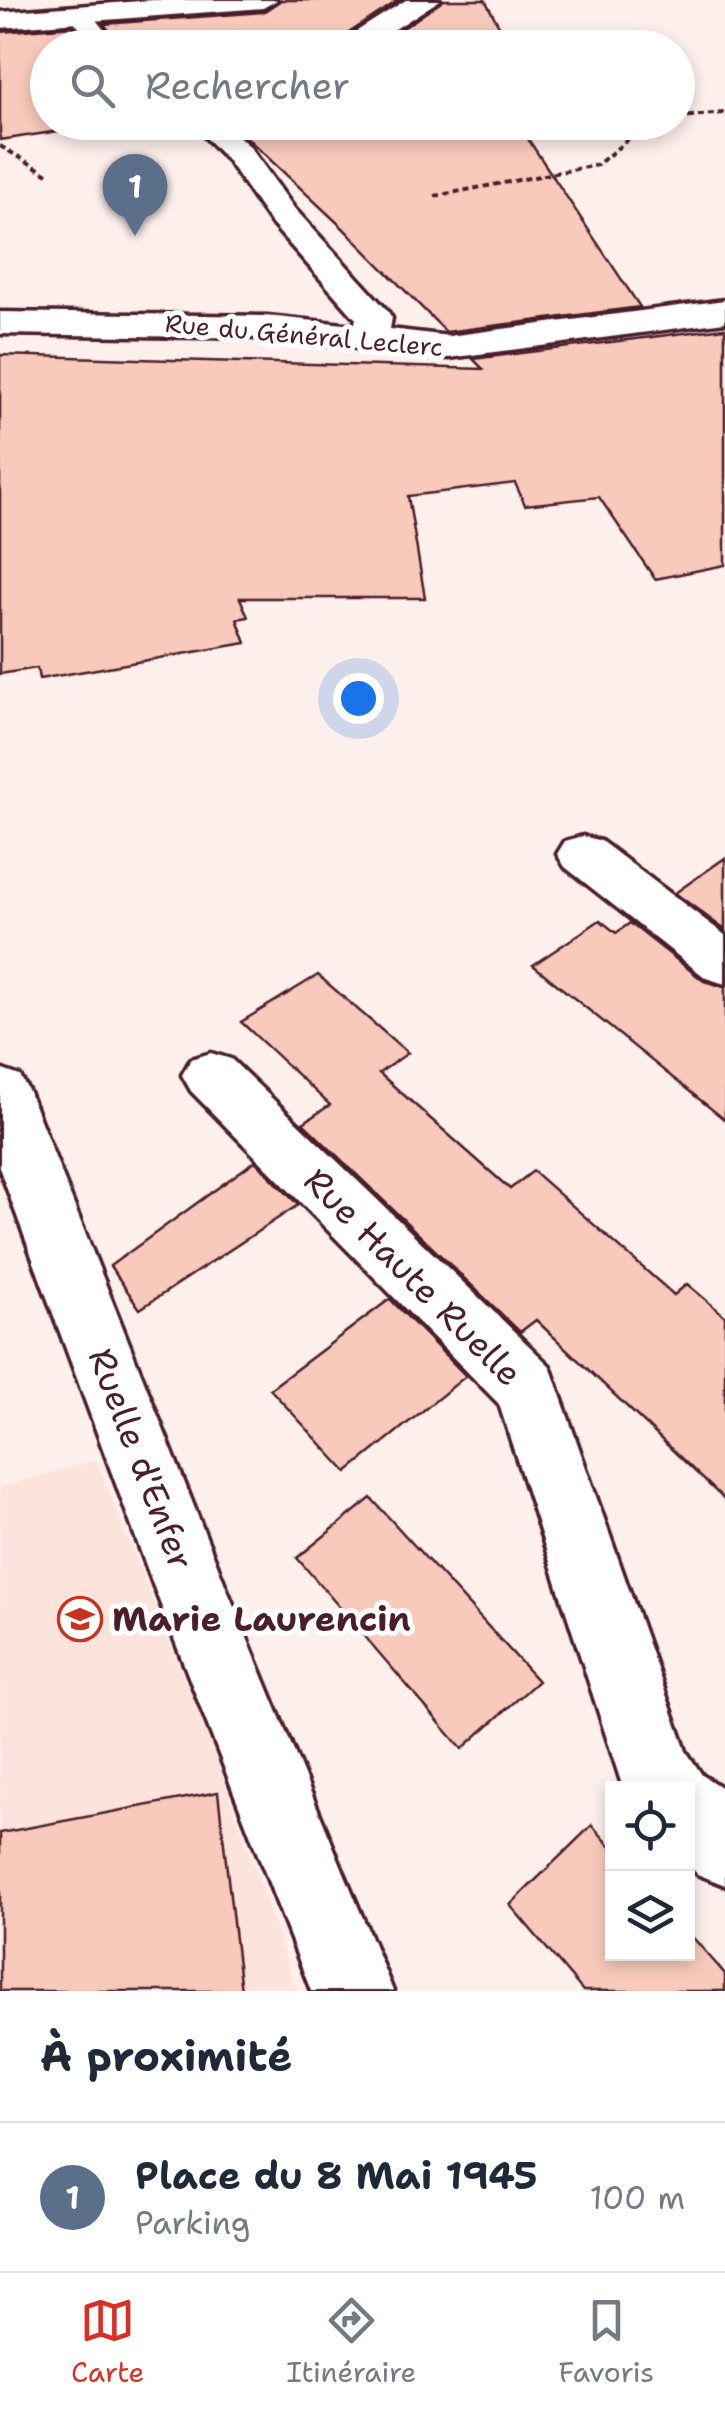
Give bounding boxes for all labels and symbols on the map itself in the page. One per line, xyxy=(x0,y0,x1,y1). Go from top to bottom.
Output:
pin: 1 xyxy=(102,154,168,236)
street label: Rue du Général Leclerc xyxy=(164,306,444,364)
your location xyxy=(333,673,384,724)
street label: Rue Haute Ruelle xyxy=(294,1157,533,1396)
street label: Ruelle d'Enfer xyxy=(78,1341,205,1576)
place label: Marie Laurencin xyxy=(112,1595,411,1642)
school or university icon: Marie Laurencin xyxy=(57,1596,103,1642)

